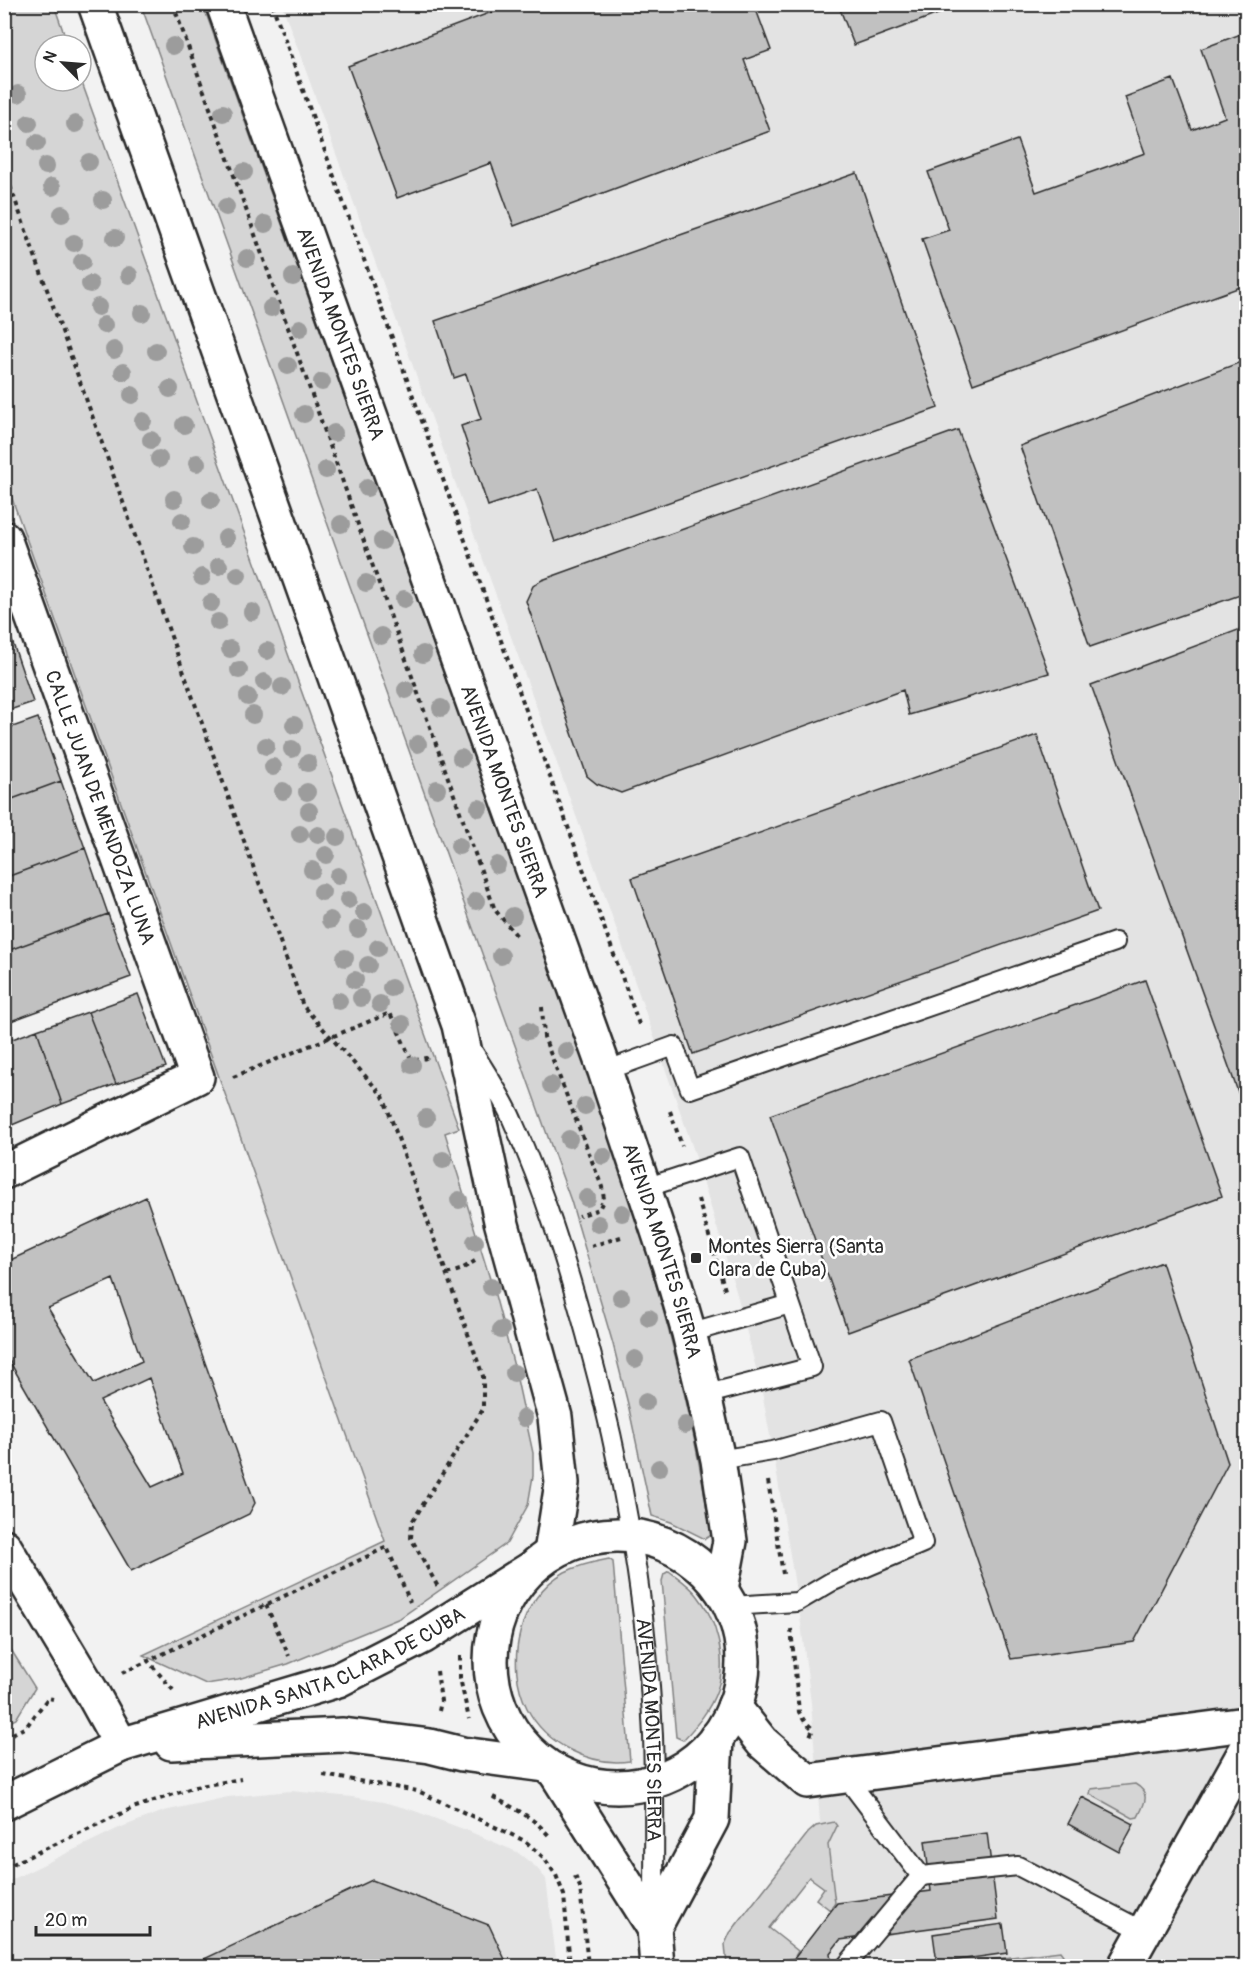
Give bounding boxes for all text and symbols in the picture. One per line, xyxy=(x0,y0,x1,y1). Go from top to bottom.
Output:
north arrow xyxy=(33,33,93,93)
text: N xyxy=(39,48,62,66)
street label: AVENIDA MONTES SIERRA xyxy=(291,224,390,444)
street label: CALLE JUAN DE MENDOZA LUNA xyxy=(39,667,161,948)
street label: AVENIDA MONTES SIERRA xyxy=(455,681,554,901)
street label: AVENIDA MONTES SIERRA xyxy=(617,1140,707,1361)
place label: Montes Sierra (Santa Clara de Cuba) xyxy=(708,1234,884,1282)
marker: Montes Sierra (Santa Clara de Cuba) xyxy=(689,1251,703,1265)
street label: AVENIDA SANTA CLARA DE CUBA xyxy=(192,1601,470,1735)
street label: AVENIDA MONTES SIERRA xyxy=(630,1617,666,1842)
scale bar xyxy=(36,1899,150,1937)
text: 20 m xyxy=(45,1909,87,1932)

